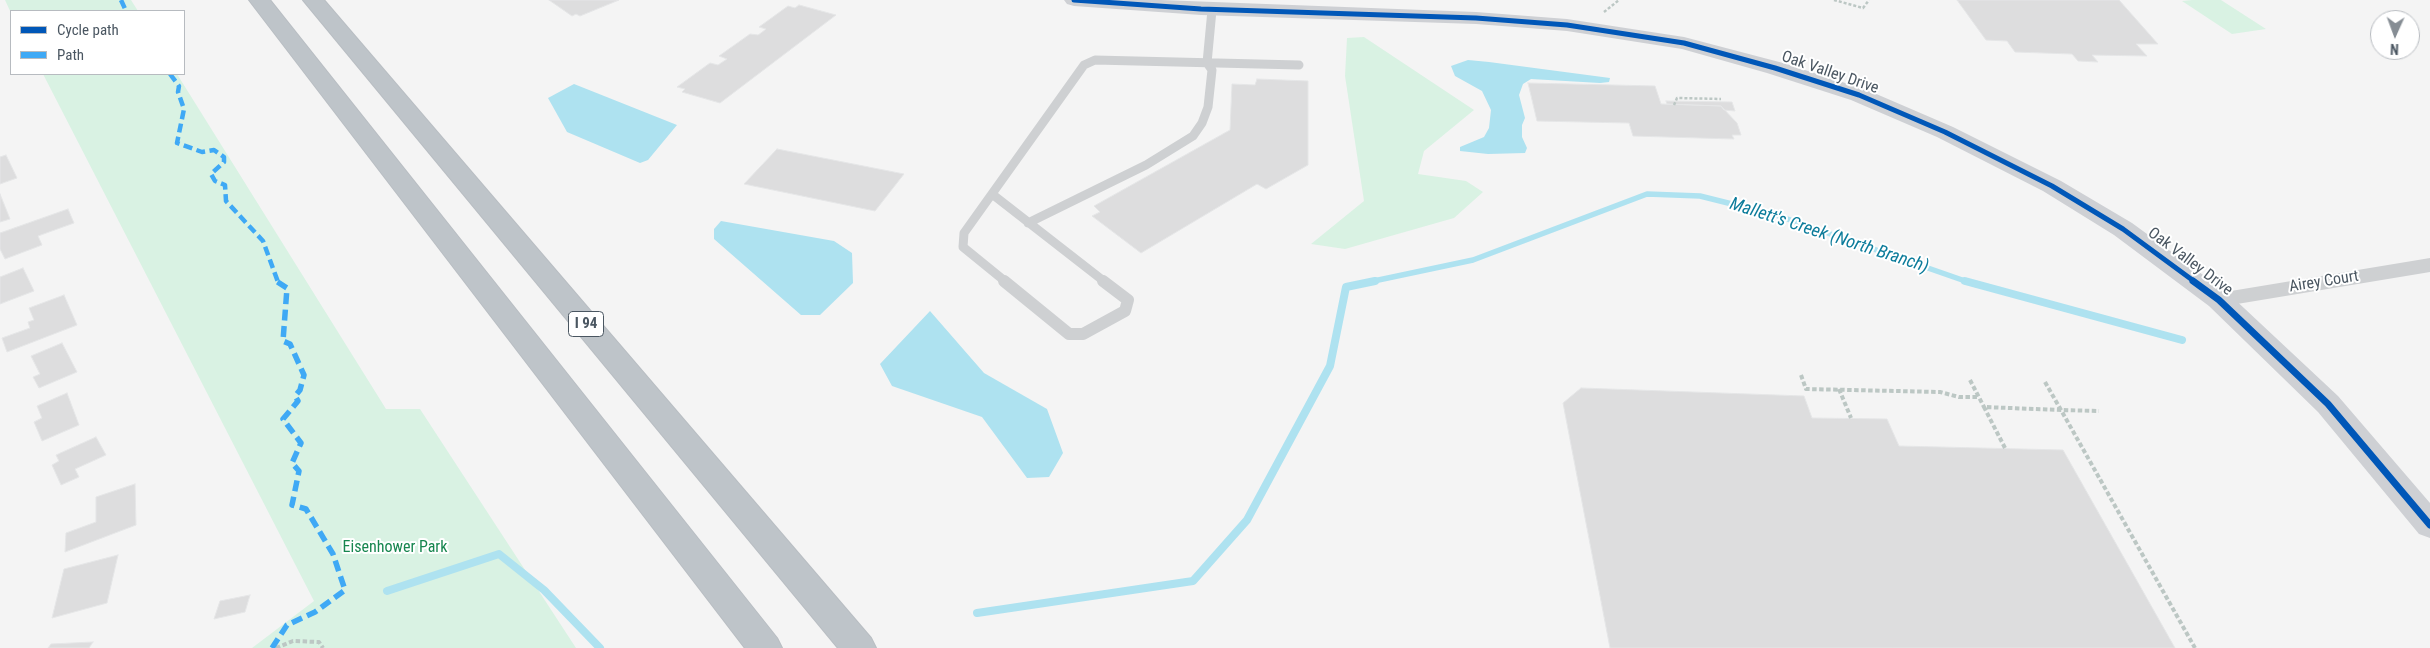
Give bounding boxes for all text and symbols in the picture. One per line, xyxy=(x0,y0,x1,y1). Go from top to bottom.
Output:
legend xyxy=(10,10,185,75)
north arrow xyxy=(2370,10,2420,60)
text: Cycle path xyxy=(57,21,119,39)
text: N xyxy=(2390,41,2399,57)
text: Path xyxy=(57,46,84,64)
street label: Oak Valley Drive xyxy=(1779,47,1881,99)
water label: Mallett's Creek (North Branch) xyxy=(1727,194,1931,278)
street label: Oak Valley Drive xyxy=(2144,224,2236,300)
street label: Airey Court xyxy=(2288,267,2360,297)
road number: I 94 xyxy=(568,312,604,336)
park label: Eisenhower Park xyxy=(343,538,447,558)

